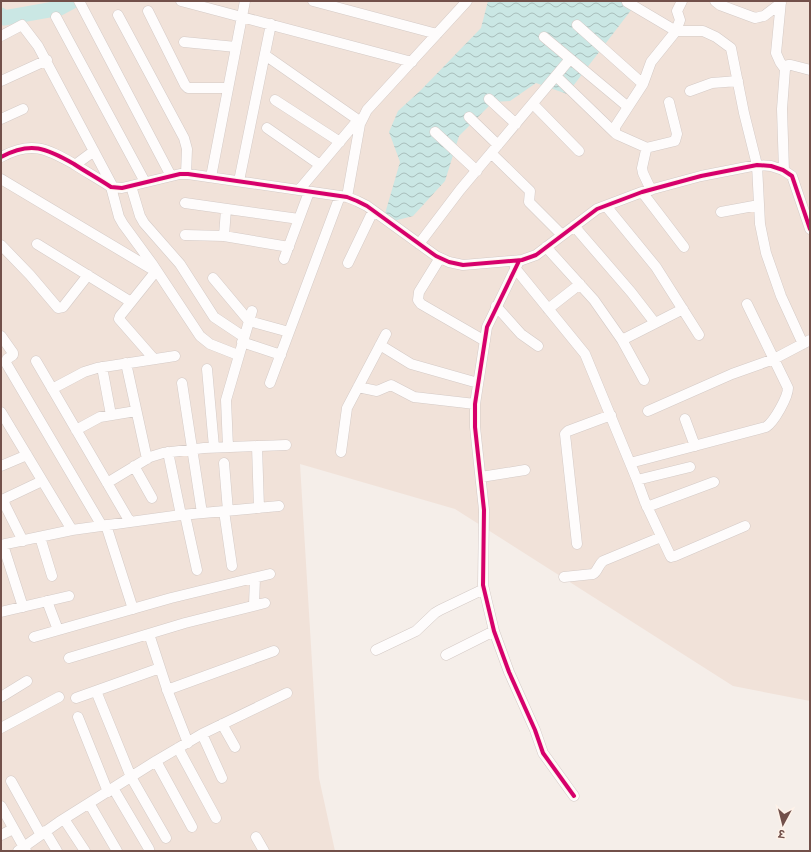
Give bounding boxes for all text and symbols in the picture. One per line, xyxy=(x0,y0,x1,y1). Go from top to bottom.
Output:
north arrow xyxy=(763,804,803,844)
text: उ xyxy=(777,826,787,842)

